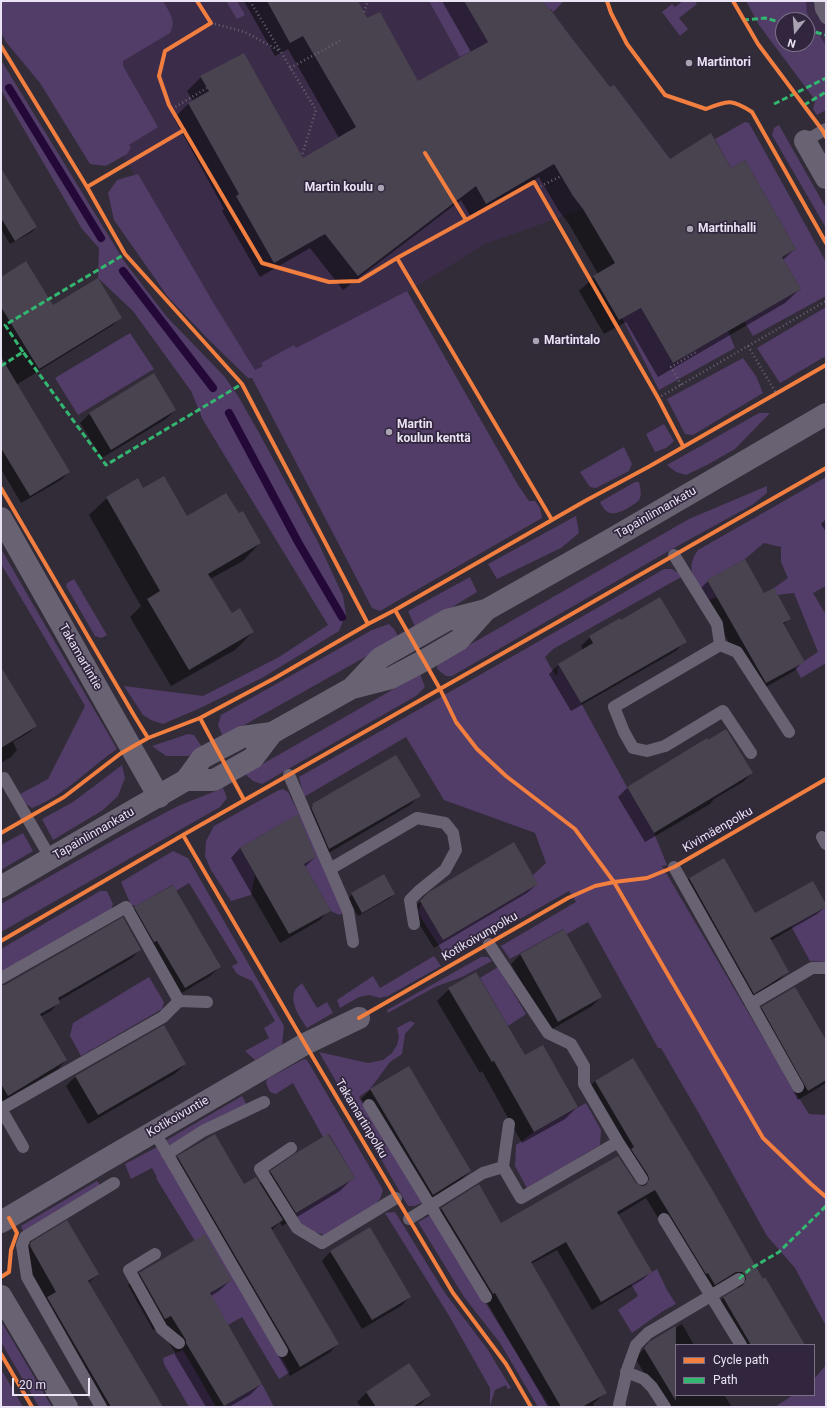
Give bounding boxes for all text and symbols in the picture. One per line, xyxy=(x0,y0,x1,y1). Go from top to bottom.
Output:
north arrow xyxy=(775,12,815,52)
text: N xyxy=(786,36,797,50)
place label: Martintori xyxy=(697,56,751,70)
marker: Martintori xyxy=(684,58,694,68)
place label: Martin koulu xyxy=(305,181,373,195)
marker: Martin koulu xyxy=(376,183,386,193)
place label: Martinhalli xyxy=(698,222,756,236)
marker: Martinhalli xyxy=(685,224,695,234)
place label: Martintalo xyxy=(544,334,600,348)
marker: Martintalo xyxy=(531,336,541,346)
place label: Martin koulun kenttä xyxy=(397,418,471,446)
marker: Martin koulun kenttä xyxy=(384,427,394,437)
street label: Tapainlinnankatu xyxy=(613,484,699,542)
street label: Takamartintie xyxy=(55,621,105,693)
street label: Kivimäenpolku xyxy=(680,804,756,856)
street label: Tapainlinnankatu xyxy=(51,805,137,863)
street label: Kotikoivunpolku xyxy=(440,909,520,965)
street label: Takamartinpolku xyxy=(332,1077,390,1161)
street label: Kotikoivuntie xyxy=(144,1093,212,1141)
legend xyxy=(675,1344,815,1396)
text: Cycle path xyxy=(713,1353,769,1367)
scale bar xyxy=(14,1370,92,1396)
text: Path xyxy=(713,1373,738,1387)
text: 20 m xyxy=(19,1378,46,1392)

